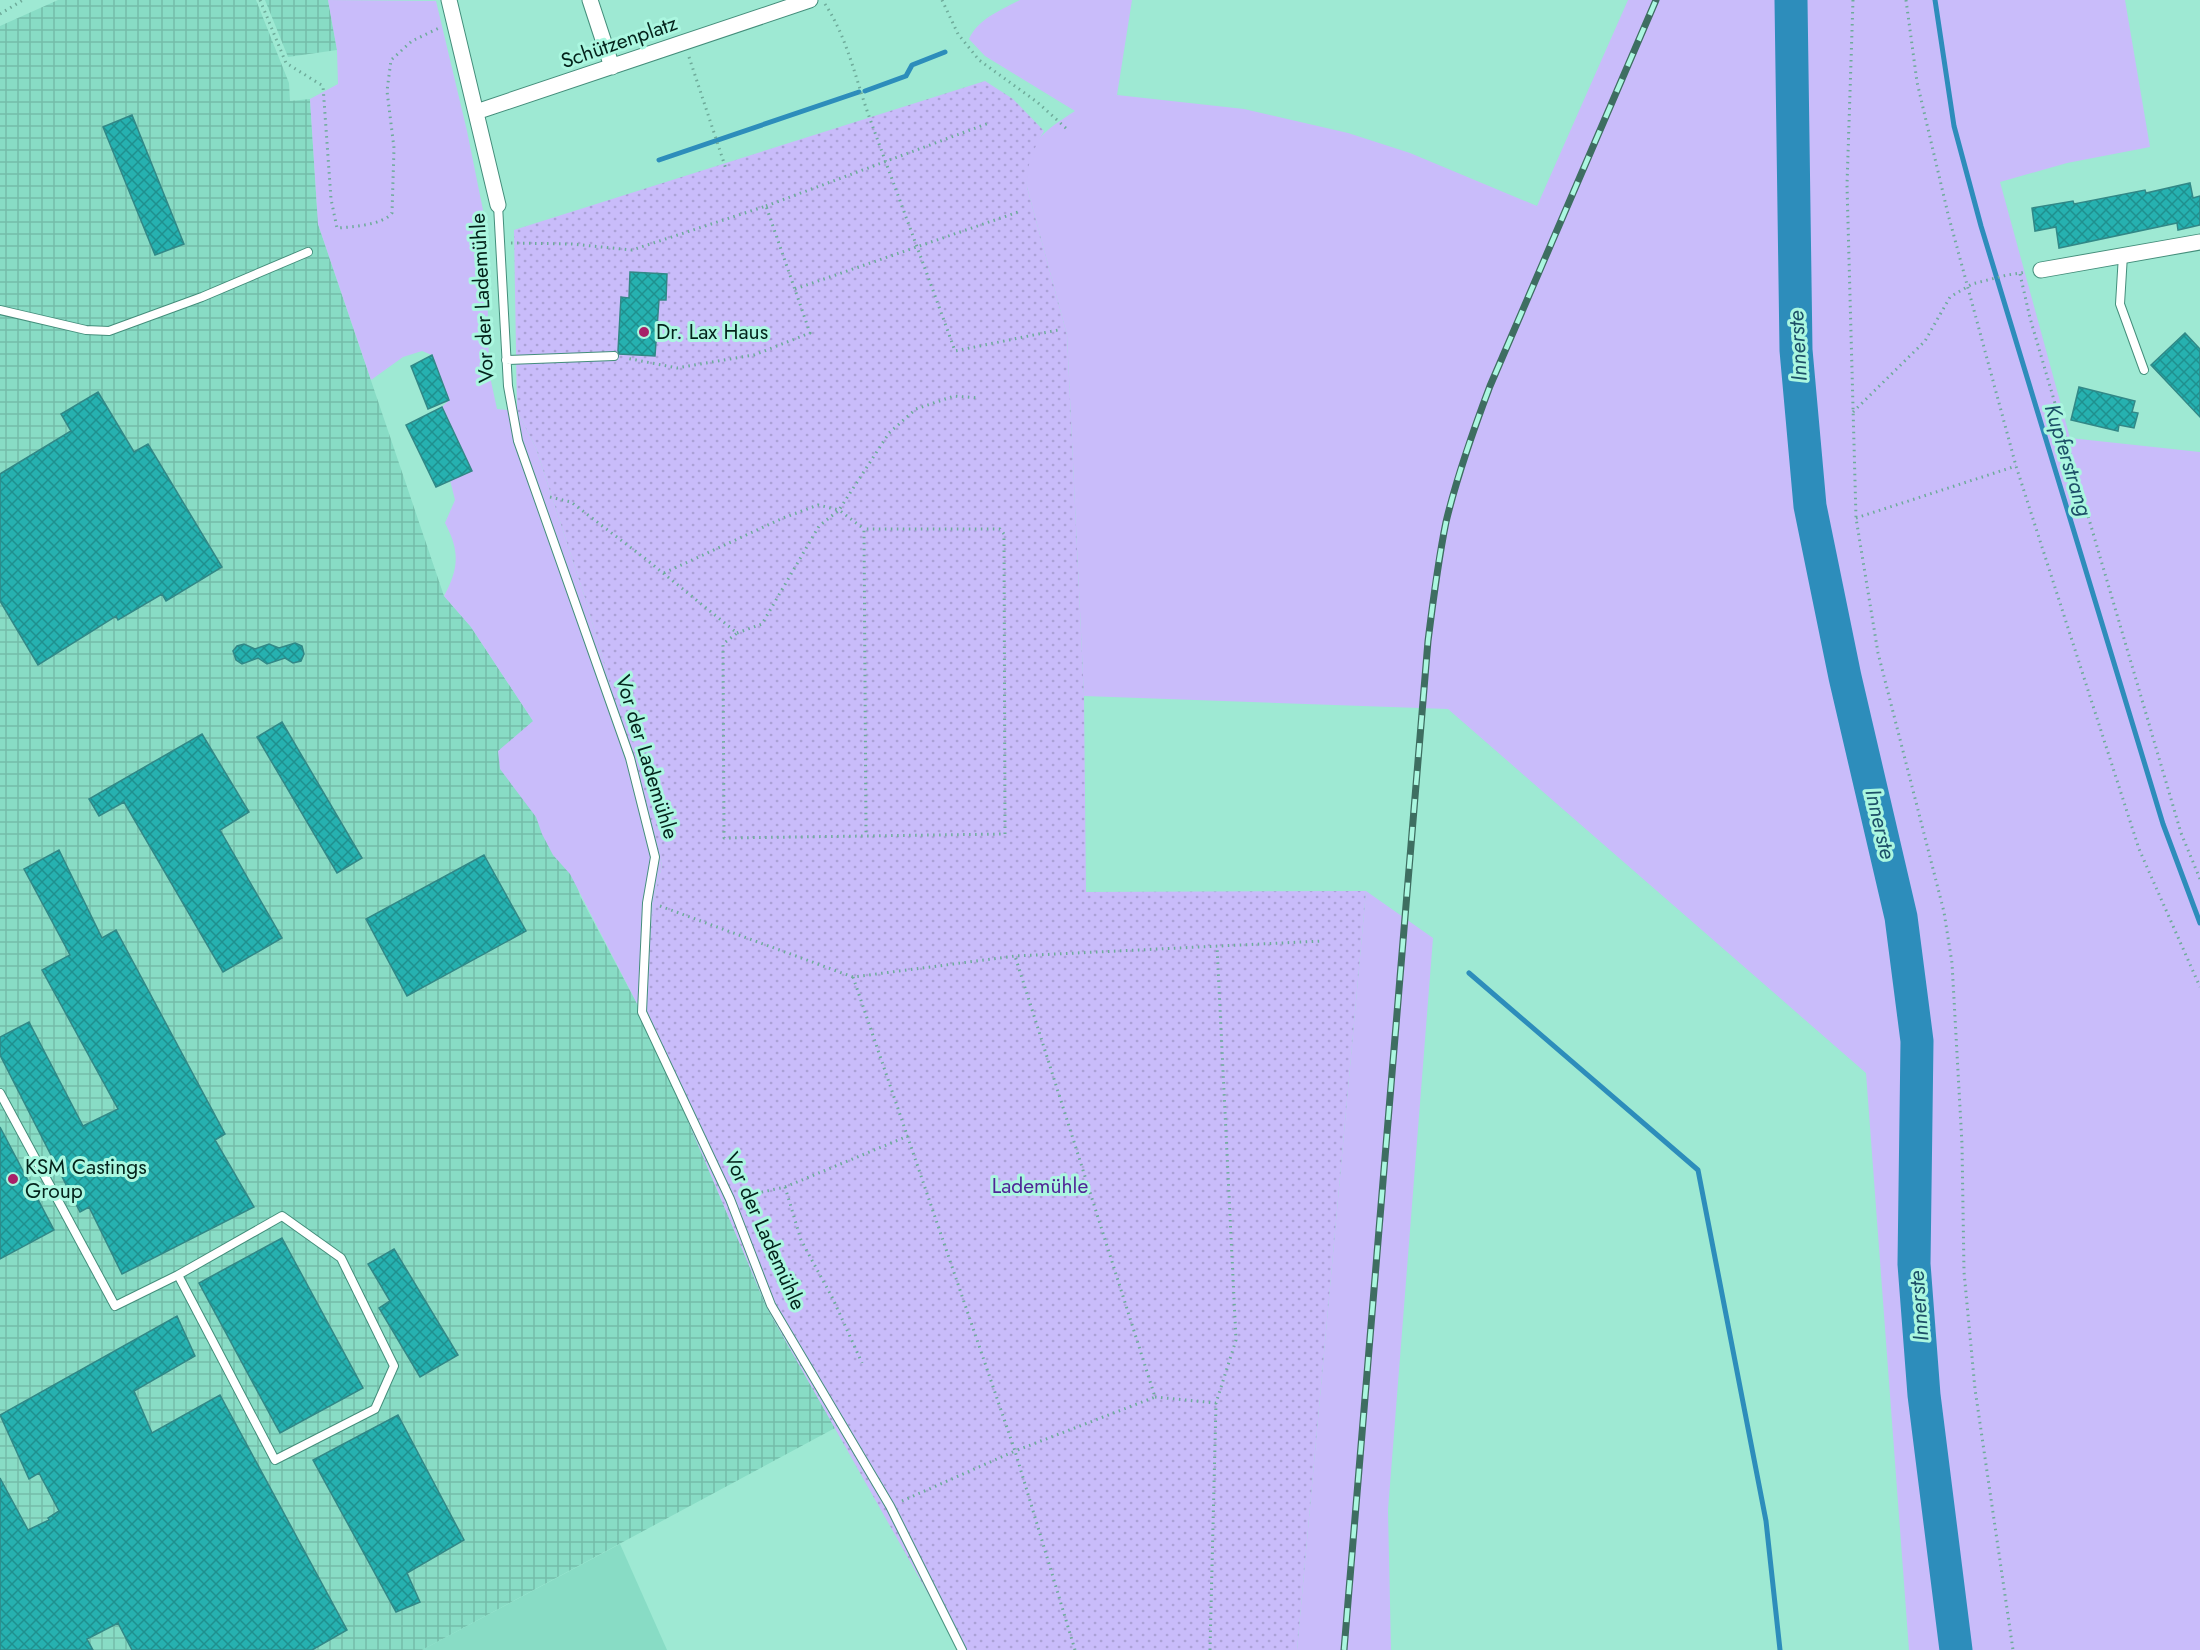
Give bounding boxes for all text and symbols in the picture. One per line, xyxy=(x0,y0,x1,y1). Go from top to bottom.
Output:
street label: Schützenplatz xyxy=(557,8,682,76)
street label: Vor der Lademühle xyxy=(463,212,501,384)
water label: Innerste xyxy=(1779,310,1815,382)
place label: Dr. Lax Haus xyxy=(656,317,768,347)
marker: Dr. Lax Haus xyxy=(637,325,651,339)
water label: Kupferstrang xyxy=(2037,400,2101,520)
street label: Vor der Lademühle xyxy=(608,671,686,843)
water label: Innerste xyxy=(1857,786,1905,862)
street label: Vor der Lademühle xyxy=(717,1147,813,1315)
place label: KSM Castings Group xyxy=(25,1152,147,1206)
park label: Lademühle xyxy=(992,1171,1088,1201)
marker: KSM Castings Group xyxy=(6,1172,20,1186)
water label: Innerste xyxy=(1900,1270,1936,1342)

